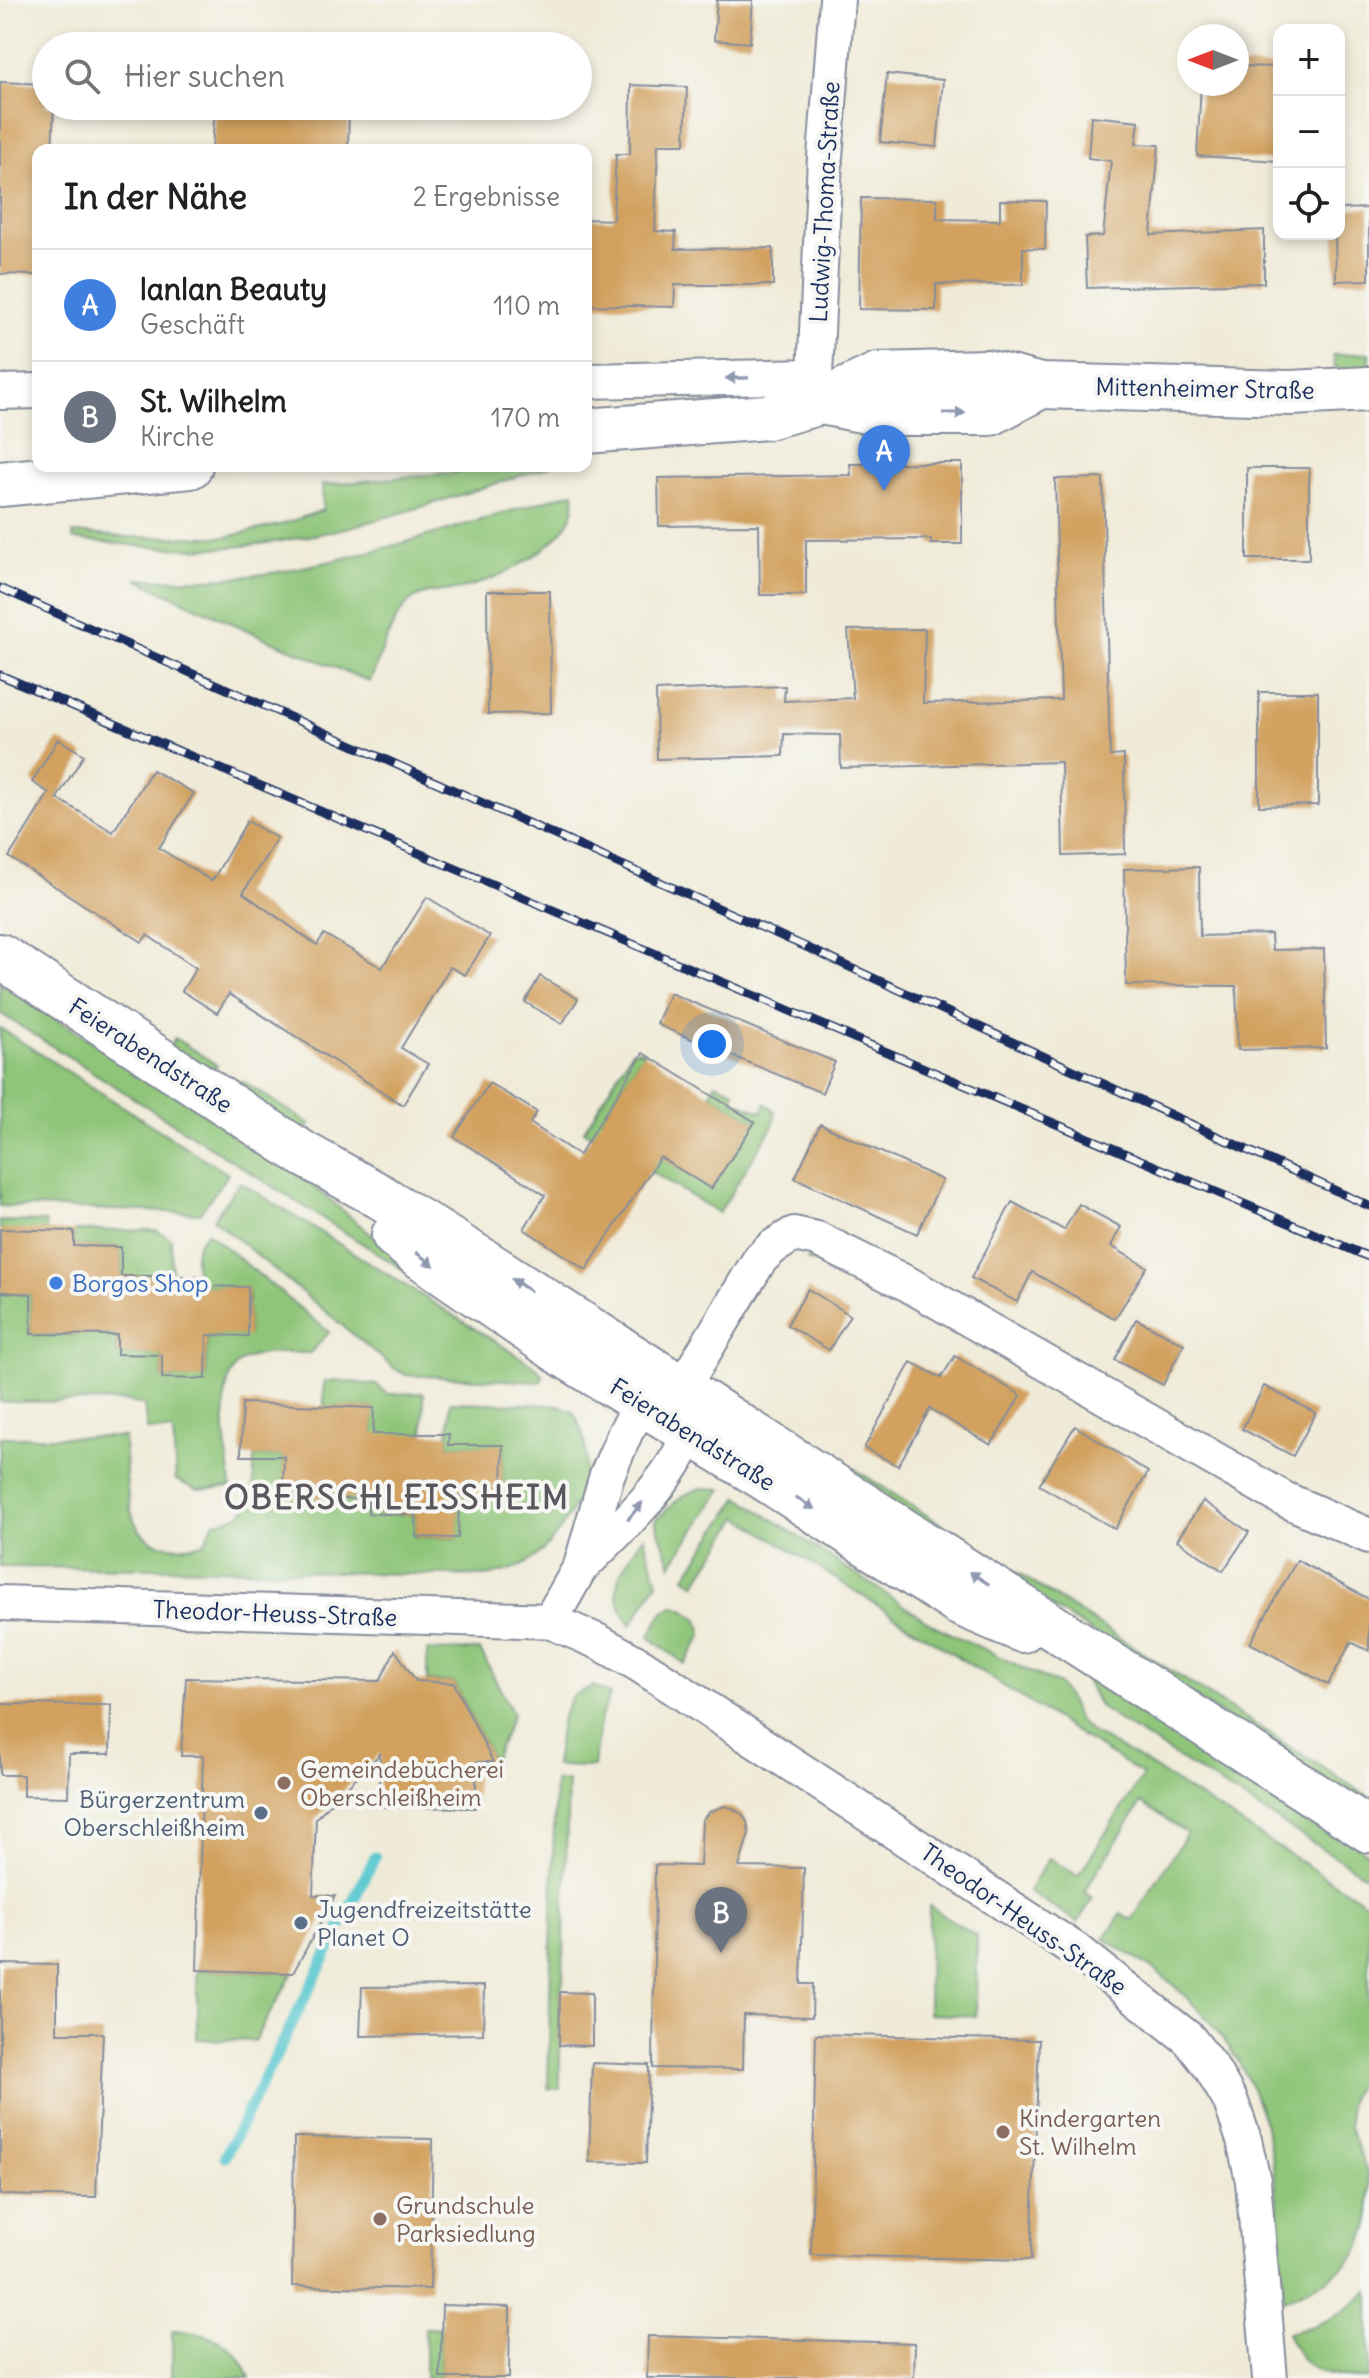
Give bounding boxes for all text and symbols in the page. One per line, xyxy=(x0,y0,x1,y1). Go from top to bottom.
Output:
north arrow xyxy=(1177,24,1249,96)
map controls xyxy=(1273,24,1345,240)
button: + xyxy=(1273,24,1345,96)
search box xyxy=(32,32,592,120)
icon: search xyxy=(60,54,104,98)
text: Hier suchen xyxy=(124,57,285,95)
street label: Ludwig-Thoma-Straße xyxy=(803,81,845,323)
button: − xyxy=(1273,96,1345,168)
button: locate xyxy=(1273,168,1345,240)
text: In der Nähe xyxy=(64,175,247,218)
text: 2 Ergebnisse xyxy=(413,180,560,213)
text: lanlan Beauty xyxy=(140,270,327,308)
text: A xyxy=(82,289,98,322)
text: 110 m xyxy=(493,289,560,322)
text: Geschäft xyxy=(140,308,245,341)
street label: Mittenheimer Straße xyxy=(1095,371,1315,405)
one-way arrow xyxy=(724,372,749,384)
text: St. Wilhelm xyxy=(140,382,287,420)
text: B xyxy=(81,401,99,434)
text: 170 m xyxy=(491,401,560,434)
one-way arrow xyxy=(942,407,967,419)
text: Kirche xyxy=(140,420,215,453)
pin: A xyxy=(858,425,910,491)
street label: Feierabendstraße xyxy=(64,991,238,1119)
your location xyxy=(692,1024,732,1064)
one-way arrow xyxy=(414,1251,435,1266)
place label: Borgos Shop xyxy=(72,1268,209,1298)
marker: Borgos Shop xyxy=(47,1274,65,1292)
one-way arrow xyxy=(511,1278,532,1293)
street label: Feierabendstraße xyxy=(605,1371,781,1497)
district label: OBERSCHLEISSHEIM xyxy=(224,1477,570,1518)
one-way arrow xyxy=(794,1496,815,1511)
one-way arrow xyxy=(626,1501,643,1521)
one-way arrow xyxy=(968,1571,990,1585)
street label: Theodor-Heuss-Straße xyxy=(152,1594,398,1632)
place label: Gemeindebücherei Oberschleißheim xyxy=(300,1754,504,1812)
marker: Gemeindebücherei Oberschleißheim xyxy=(275,1774,293,1792)
place label: Bürgerzentrum Oberschleißheim xyxy=(64,1784,245,1842)
marker: Bürgerzentrum Oberschleißheim xyxy=(252,1804,270,1822)
street label: Theodor-Heuss-Straße xyxy=(915,1837,1133,2001)
pin: B xyxy=(695,1887,747,1953)
place label: Jugendfreizeitstätte Planet O xyxy=(317,1894,532,1952)
marker: Jugendfreizeitstätte Planet O xyxy=(292,1914,310,1932)
place label: Kindergarten St. Wilhelm xyxy=(1019,2103,1161,2161)
marker: Kindergarten St. Wilhelm xyxy=(994,2123,1012,2141)
place label: Grundschule Parksiedlung xyxy=(396,2190,536,2248)
marker: Grundschule Parksiedlung xyxy=(371,2210,389,2228)

